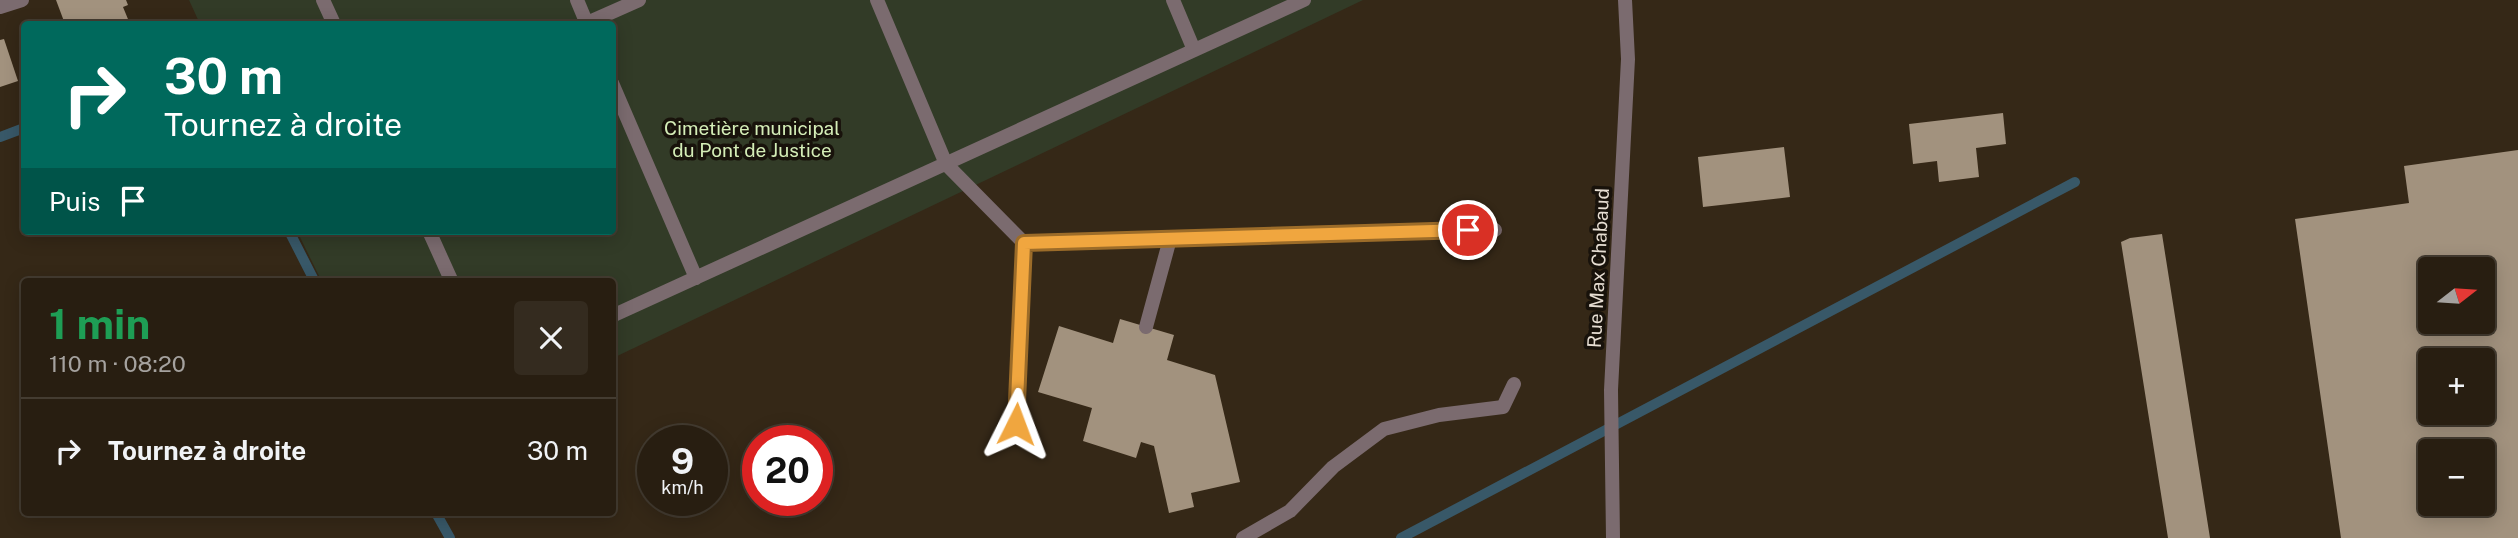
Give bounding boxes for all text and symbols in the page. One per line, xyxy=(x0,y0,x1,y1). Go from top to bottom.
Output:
text: 30 m xyxy=(164,47,283,105)
icon: right xyxy=(49,49,140,140)
text: Tournez à droite xyxy=(164,106,402,143)
park label: Cimetière municipal du Pont de Justice xyxy=(664,117,840,161)
icon: arrive xyxy=(114,182,152,220)
text: Puis xyxy=(49,186,100,217)
street label: Rue Max Chabaud xyxy=(1583,188,1613,348)
pin xyxy=(1438,200,1498,260)
icon: arrive xyxy=(1449,211,1487,249)
north arrow xyxy=(2418,257,2496,334)
map controls xyxy=(2418,257,2495,516)
text: 1 min xyxy=(49,299,150,348)
button: close xyxy=(514,301,588,375)
button: + xyxy=(2418,348,2495,425)
text: 110 m · 08:20 xyxy=(49,350,186,377)
position arrow xyxy=(979,387,1053,461)
speed limit sign: 20 xyxy=(742,425,833,516)
icon: right xyxy=(49,432,87,470)
text: Tournez à droite xyxy=(108,435,306,466)
text: 30 m xyxy=(527,435,588,466)
button: − xyxy=(2418,439,2495,516)
text: 9 xyxy=(671,441,694,482)
text: km/h xyxy=(661,477,704,498)

